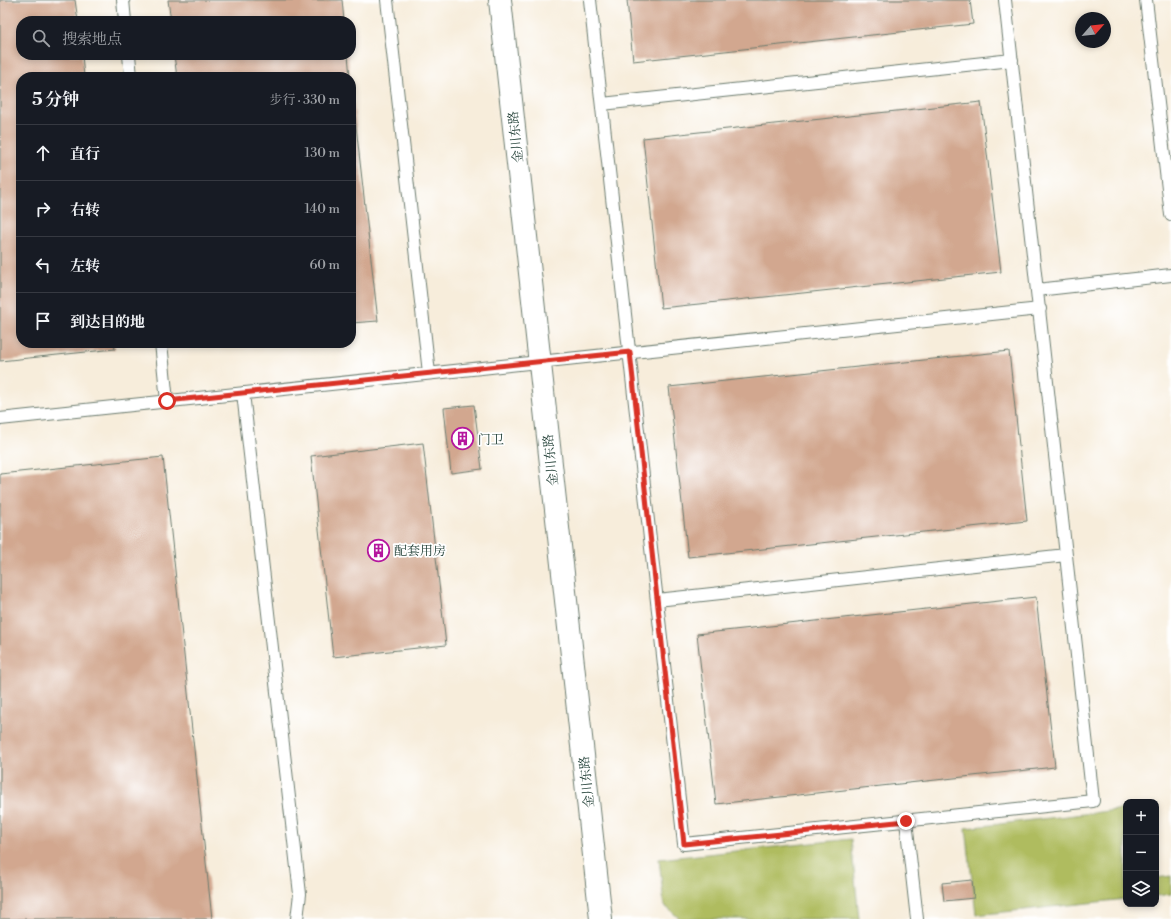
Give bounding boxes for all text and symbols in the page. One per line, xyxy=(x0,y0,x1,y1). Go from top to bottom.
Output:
north arrow xyxy=(1075,12,1111,48)
search box xyxy=(16,16,356,60)
icon: search xyxy=(30,27,52,49)
text: 搜索地点 xyxy=(62,30,122,49)
text: 5 分钟 xyxy=(32,89,79,111)
text: 步行 · 330 m xyxy=(269,92,340,108)
street label: 金川东路 xyxy=(505,110,527,164)
icon: ahead xyxy=(32,142,54,164)
text: 直行 xyxy=(70,145,100,164)
text: 130 m xyxy=(305,145,340,161)
icon: right xyxy=(32,198,54,220)
text: 右转 xyxy=(70,201,100,220)
text: 140 m xyxy=(304,201,340,217)
icon: left xyxy=(32,254,54,276)
text: 左转 xyxy=(70,257,100,276)
text: 60 m xyxy=(309,257,340,273)
icon: arrive xyxy=(32,310,54,332)
text: 到达目的地 xyxy=(70,313,145,332)
route start xyxy=(158,392,176,410)
building icon: 门卫 xyxy=(450,426,476,452)
place label: 门卫 xyxy=(478,432,504,448)
street label: 金川东路 xyxy=(540,433,562,487)
building icon: 配套用房 xyxy=(365,537,391,563)
place label: 配套用房 xyxy=(394,543,446,559)
street label: 金川东路 xyxy=(576,755,598,809)
map controls xyxy=(1123,799,1159,907)
button: + xyxy=(1123,799,1159,835)
route end xyxy=(897,812,915,830)
button: − xyxy=(1123,835,1159,871)
button: layers xyxy=(1123,871,1159,907)

